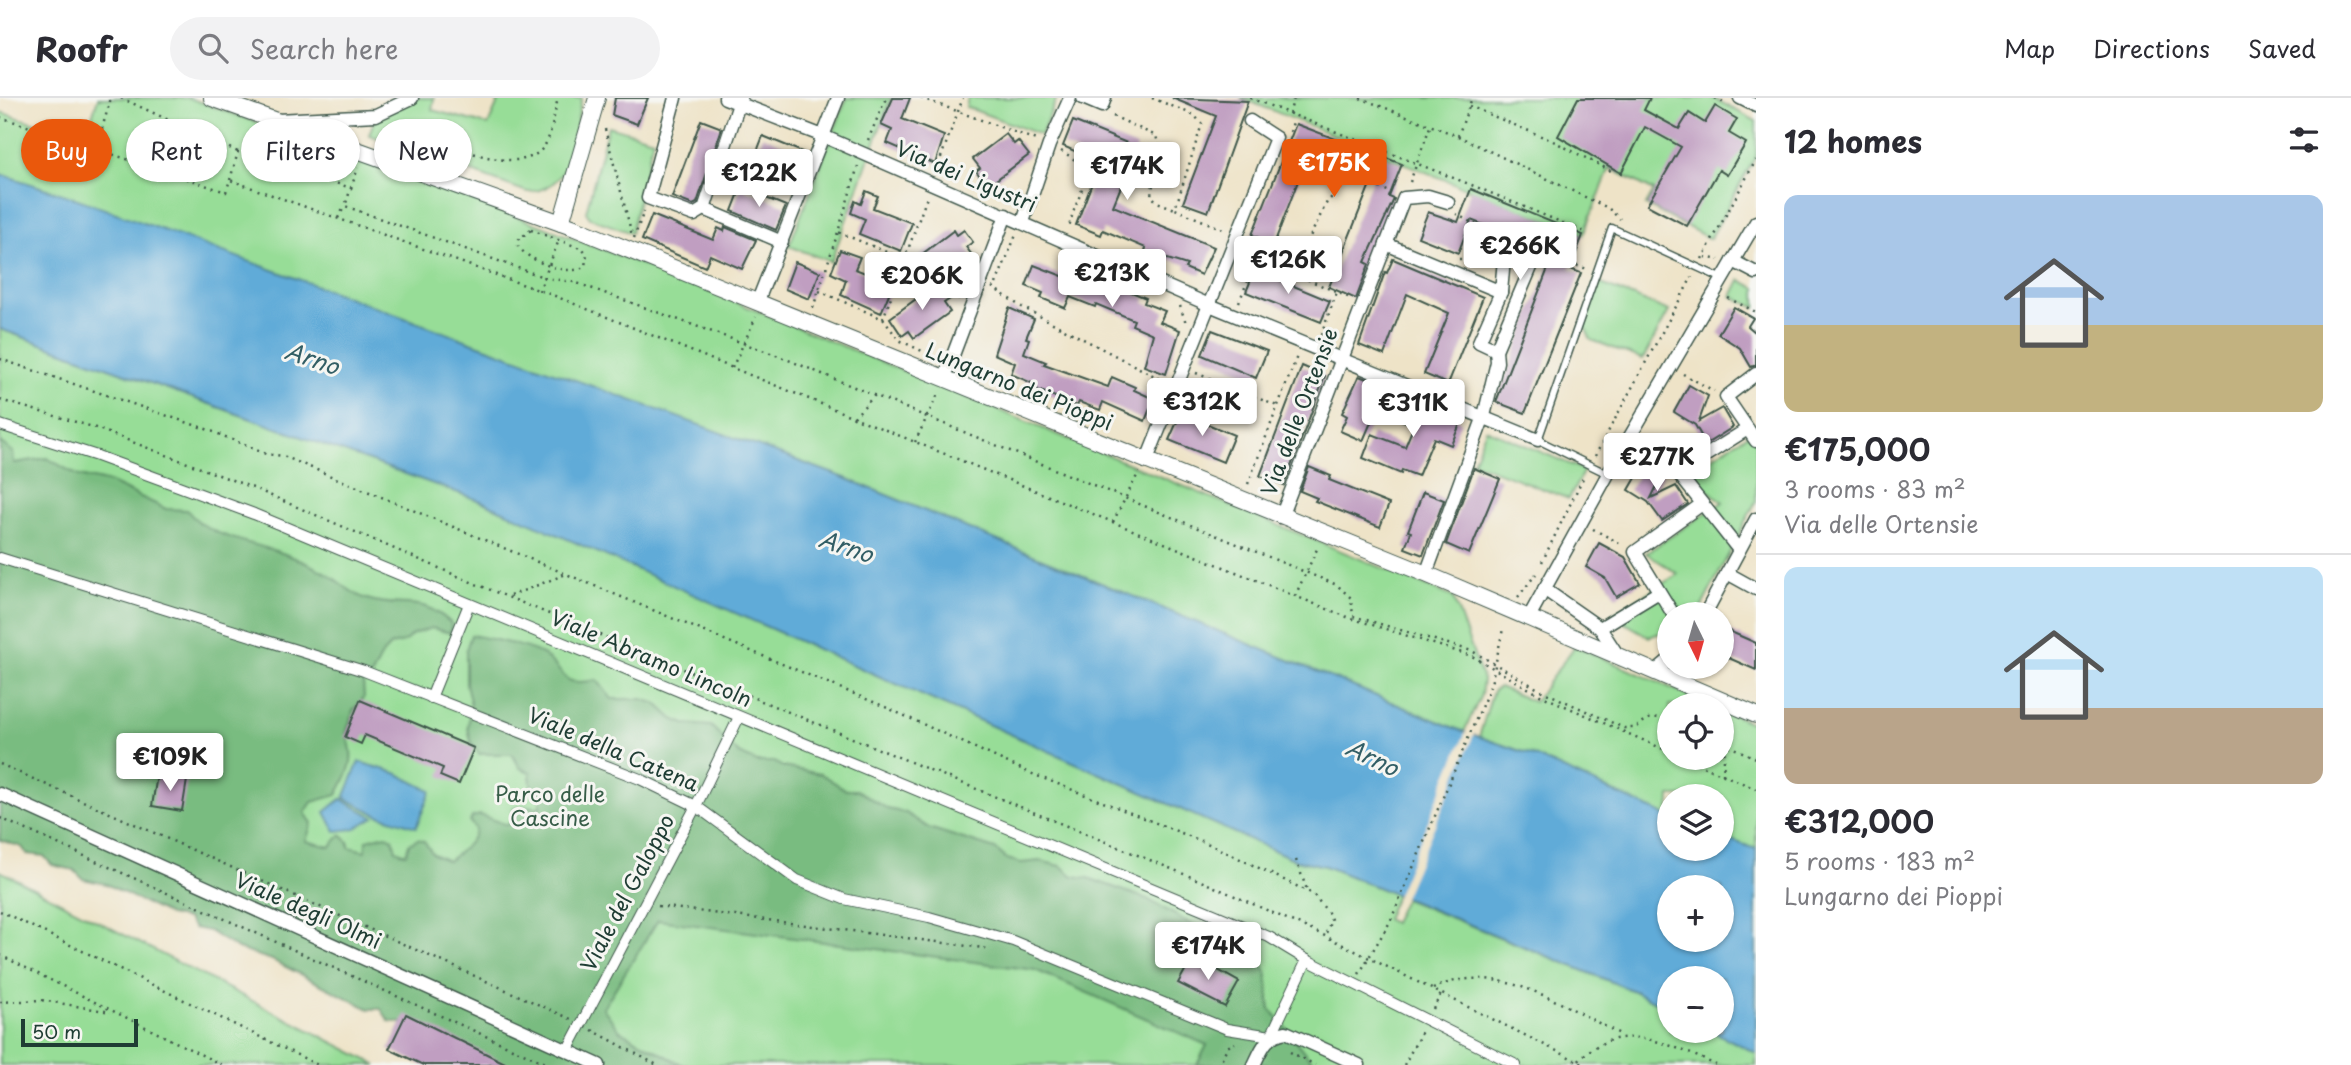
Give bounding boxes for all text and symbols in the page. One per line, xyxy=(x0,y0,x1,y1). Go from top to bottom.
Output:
search box xyxy=(170,17,660,80)
text: Roofr xyxy=(35,23,128,73)
icon: search xyxy=(194,29,232,67)
text: Search here xyxy=(250,29,398,68)
text: Map xyxy=(2004,30,2055,66)
text: Directions xyxy=(2093,30,2210,66)
text: Saved xyxy=(2248,30,2316,66)
text: 12 homes xyxy=(1784,118,1922,163)
chip: Buy xyxy=(21,119,112,182)
chip: Rent xyxy=(126,119,227,182)
chip: Filters xyxy=(241,119,360,182)
chip: New xyxy=(374,119,472,182)
icon: filters xyxy=(2285,121,2323,159)
street label: Via dei Ligustri xyxy=(891,131,1042,219)
pin: €175K xyxy=(1285,140,1383,199)
pin: €174K xyxy=(1078,142,1176,202)
text: €175K xyxy=(1298,144,1370,179)
text: €174K xyxy=(1090,147,1164,182)
pin: €122K xyxy=(710,150,808,209)
text: €122K xyxy=(721,154,797,189)
pin: €266K xyxy=(1471,222,1569,282)
text: €266K xyxy=(1480,227,1560,262)
pin: €126K xyxy=(1239,236,1337,296)
icon: home xyxy=(1991,240,2117,366)
text: €126K xyxy=(1250,241,1326,276)
pin: €213K xyxy=(1063,250,1161,309)
pin: €206K xyxy=(873,252,971,312)
text: €213K xyxy=(1074,254,1150,289)
text: €206K xyxy=(881,257,963,292)
street label: Via delle Ortensie xyxy=(1251,323,1345,500)
water label: Arno xyxy=(281,332,345,383)
street label: Lungarno dei Pioppi xyxy=(921,333,1118,437)
pin: €312K xyxy=(1153,378,1251,438)
pin: €311K xyxy=(1364,380,1462,439)
text: €312K xyxy=(1163,383,1241,418)
text: €311K xyxy=(1378,384,1448,419)
text: €175,000 xyxy=(1784,426,1930,471)
pin: €277K xyxy=(1608,434,1706,493)
text: €277K xyxy=(1619,438,1695,473)
text: 3 rooms · 83 m² xyxy=(1784,471,1966,506)
text: Via delle Ortensie xyxy=(1784,506,1978,541)
water label: Arno xyxy=(815,520,879,571)
street label: Viale Abramo Lincoln xyxy=(546,600,758,714)
north arrow xyxy=(1657,602,1734,679)
map controls xyxy=(1657,602,1734,1043)
icon: home xyxy=(1991,612,2117,738)
button: locate xyxy=(1657,693,1734,770)
street label: Viale della Catena xyxy=(523,698,704,799)
water label: Arno xyxy=(1340,729,1406,785)
pin: €109K xyxy=(121,734,219,793)
text: €109K xyxy=(132,738,208,773)
park label: Parco delle Cascine xyxy=(495,777,605,833)
button: layers xyxy=(1657,784,1734,861)
text: €312,000 xyxy=(1784,798,1934,843)
street label: Viale del Galoppo xyxy=(571,808,681,977)
text: 5 rooms · 183 m² xyxy=(1784,843,1975,878)
street label: Viale degli Olmi xyxy=(231,863,387,956)
button: + xyxy=(1657,875,1734,952)
text: Lungarno dei Pioppi xyxy=(1784,878,2003,913)
pin: €174K xyxy=(1159,922,1257,982)
text: €174K xyxy=(1171,927,1245,962)
button: − xyxy=(1657,966,1734,1043)
scale bar xyxy=(21,1016,138,1048)
text: 50 m xyxy=(32,1017,81,1045)

